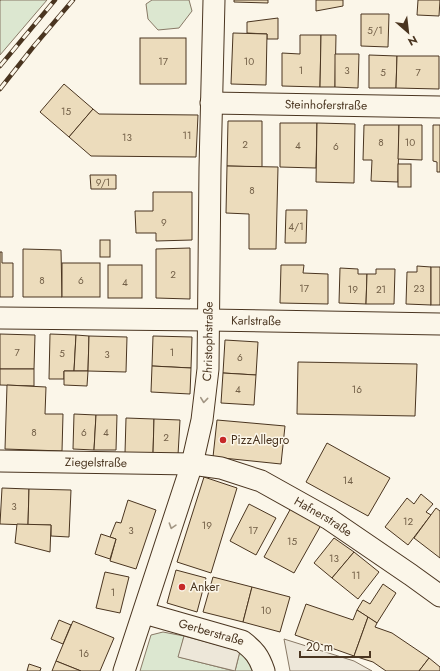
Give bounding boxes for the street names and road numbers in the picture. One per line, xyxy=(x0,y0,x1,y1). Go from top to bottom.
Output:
street label: Steinhoferstraße xyxy=(285,95,367,115)
street label: Christophstraße xyxy=(198,301,218,382)
street label: Karlstraße xyxy=(231,311,281,330)
street label: Ziegelstraße xyxy=(65,453,127,472)
street label: Hafnerstraße xyxy=(291,492,356,541)
street label: Gerberstraße xyxy=(176,614,246,650)

